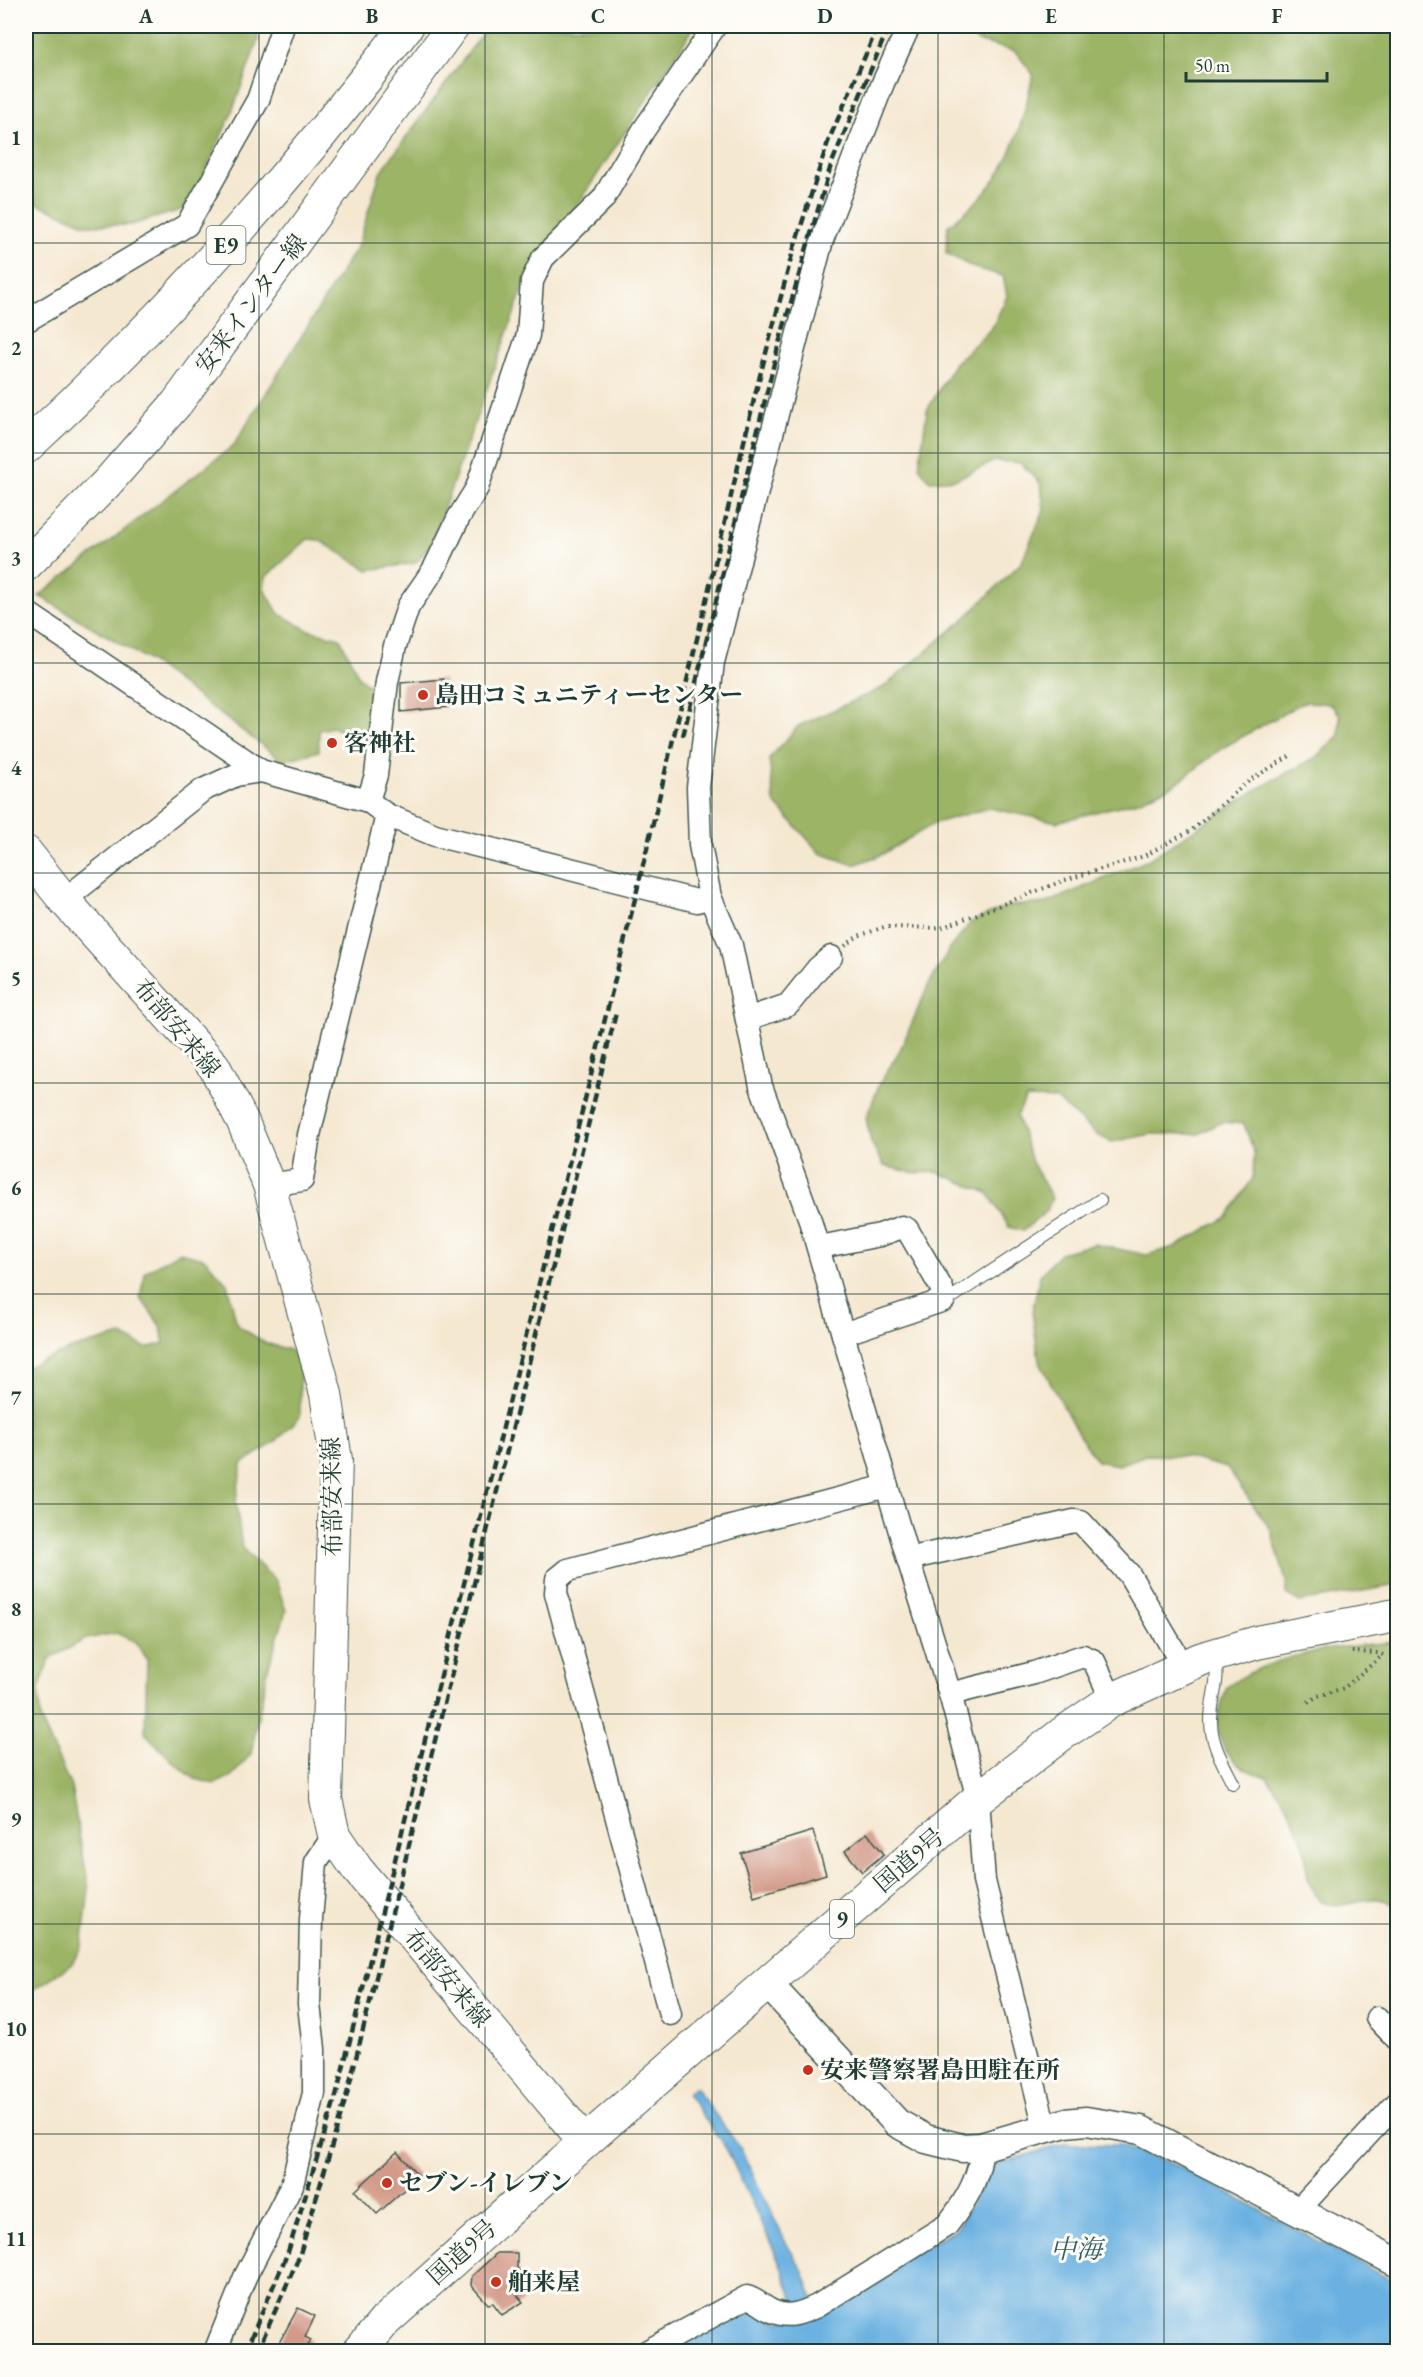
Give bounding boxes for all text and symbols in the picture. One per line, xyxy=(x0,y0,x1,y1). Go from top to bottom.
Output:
text: A xyxy=(138,3,154,29)
text: B xyxy=(366,3,378,29)
text: C xyxy=(591,3,605,29)
text: D xyxy=(817,3,833,29)
text: E xyxy=(1045,3,1057,29)
text: F xyxy=(1272,3,1283,29)
scale bar xyxy=(1186,45,1327,83)
text: 50 m xyxy=(1195,54,1230,77)
text: 1 xyxy=(11,125,21,151)
road number: E9 xyxy=(206,226,246,264)
street label: 安来インター線 xyxy=(188,228,313,380)
text: 2 xyxy=(11,335,22,361)
text: 3 xyxy=(11,545,21,571)
place label: 島田コミュニティーセンター xyxy=(435,679,743,710)
marker: 島田コミュニティーセンター xyxy=(416,688,430,702)
place label: 客神社 xyxy=(344,727,416,758)
marker: 客神社 xyxy=(325,736,339,750)
text: 4 xyxy=(11,755,22,781)
text: 5 xyxy=(11,965,21,991)
street label: 布部安来線 xyxy=(127,972,228,1084)
text: 6 xyxy=(11,1175,22,1201)
text: 7 xyxy=(11,1385,22,1411)
street label: 布部安来線 xyxy=(315,1437,348,1557)
text: 8 xyxy=(11,1596,21,1622)
text: 9 xyxy=(11,1806,22,1832)
street label: 国道9号 xyxy=(867,1821,950,1899)
road number: 9 xyxy=(830,1900,854,1938)
street label: 布部安来線 xyxy=(397,1922,498,2034)
text: 10 xyxy=(5,2016,27,2042)
place label: 安来警察署島田駐在所 xyxy=(820,2054,1060,2085)
marker: 安来警察署島田駐在所 xyxy=(801,2063,815,2077)
place label: セブン-イレブン xyxy=(399,2167,573,2198)
marker: セブン-イレブン xyxy=(380,2176,394,2190)
street label: 国道9号 xyxy=(420,2212,503,2291)
text: 11 xyxy=(5,2226,27,2252)
water label: 中海 xyxy=(1050,2232,1106,2266)
place label: 舶来屋 xyxy=(508,2266,580,2297)
marker: 舶来屋 xyxy=(489,2275,503,2289)

